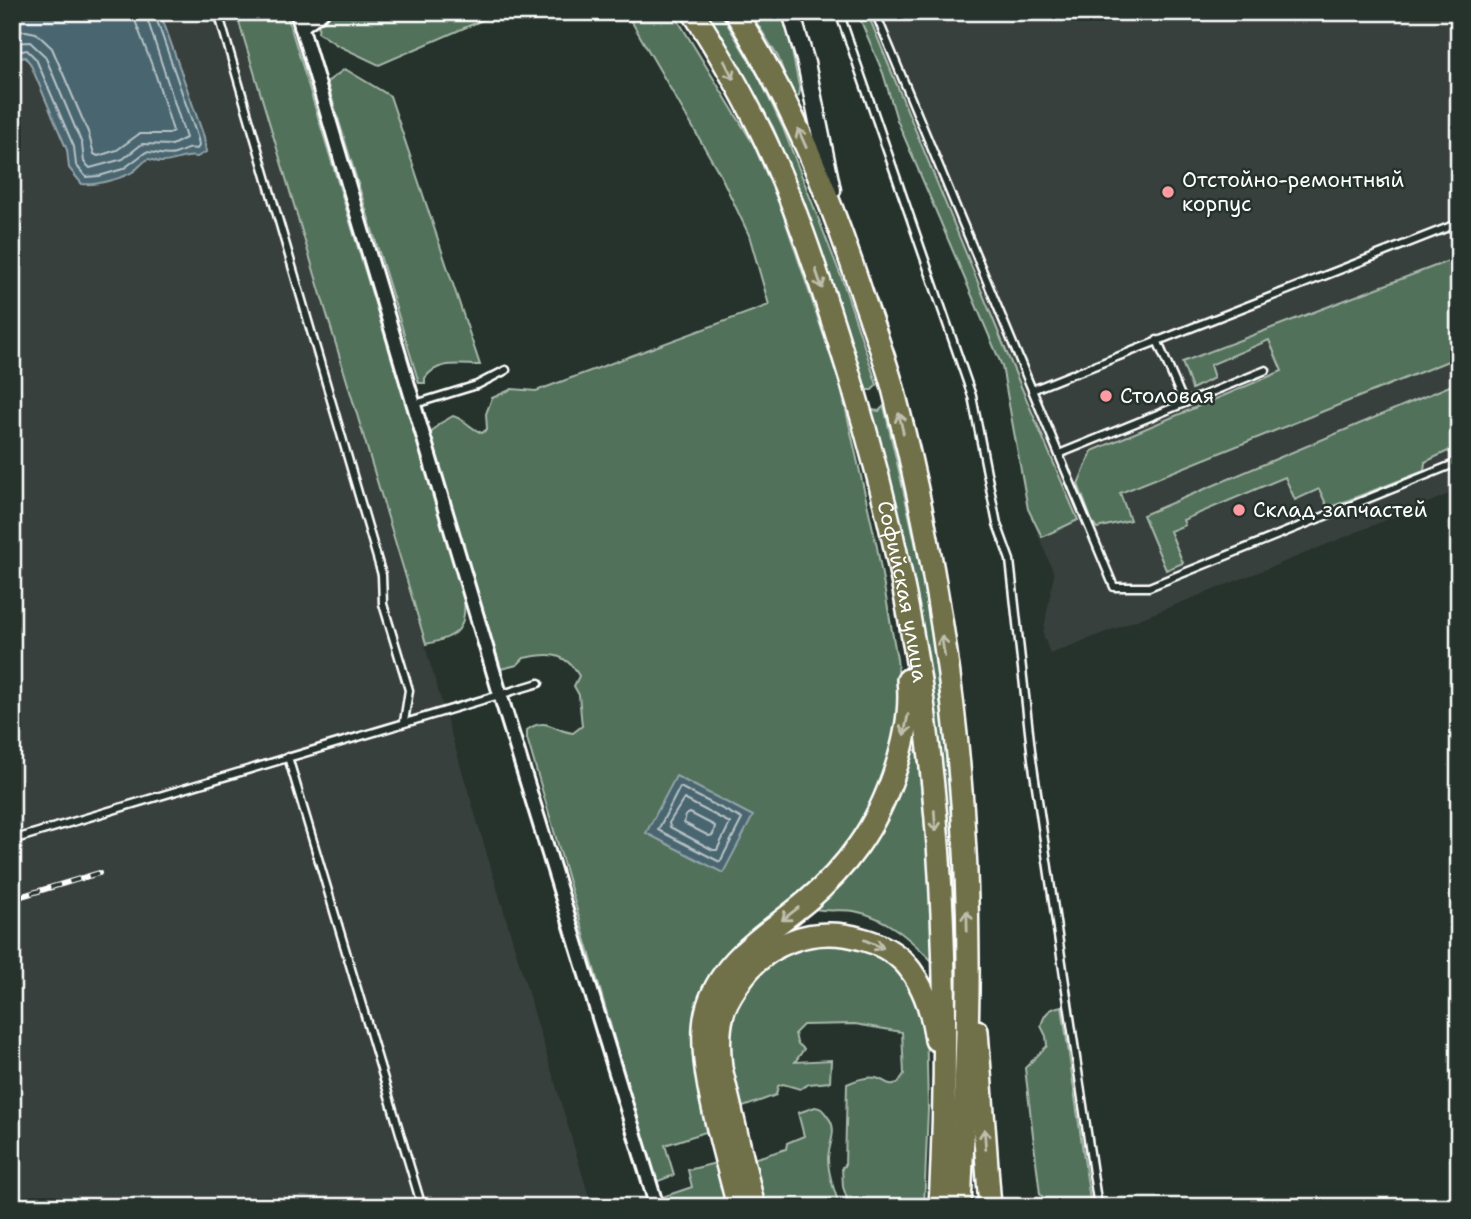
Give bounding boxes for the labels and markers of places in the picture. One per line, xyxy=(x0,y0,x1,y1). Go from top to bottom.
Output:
place label: Отстойно-ремонтный корпус xyxy=(1182,166,1404,218)
marker: Отстойно-ремонтный корпус xyxy=(1160,184,1176,200)
place label: Столовая xyxy=(1120,382,1214,410)
marker: Столовая xyxy=(1098,388,1114,404)
place label: Склад запчастей xyxy=(1253,496,1428,524)
marker: Склад запчастей xyxy=(1231,502,1247,518)

